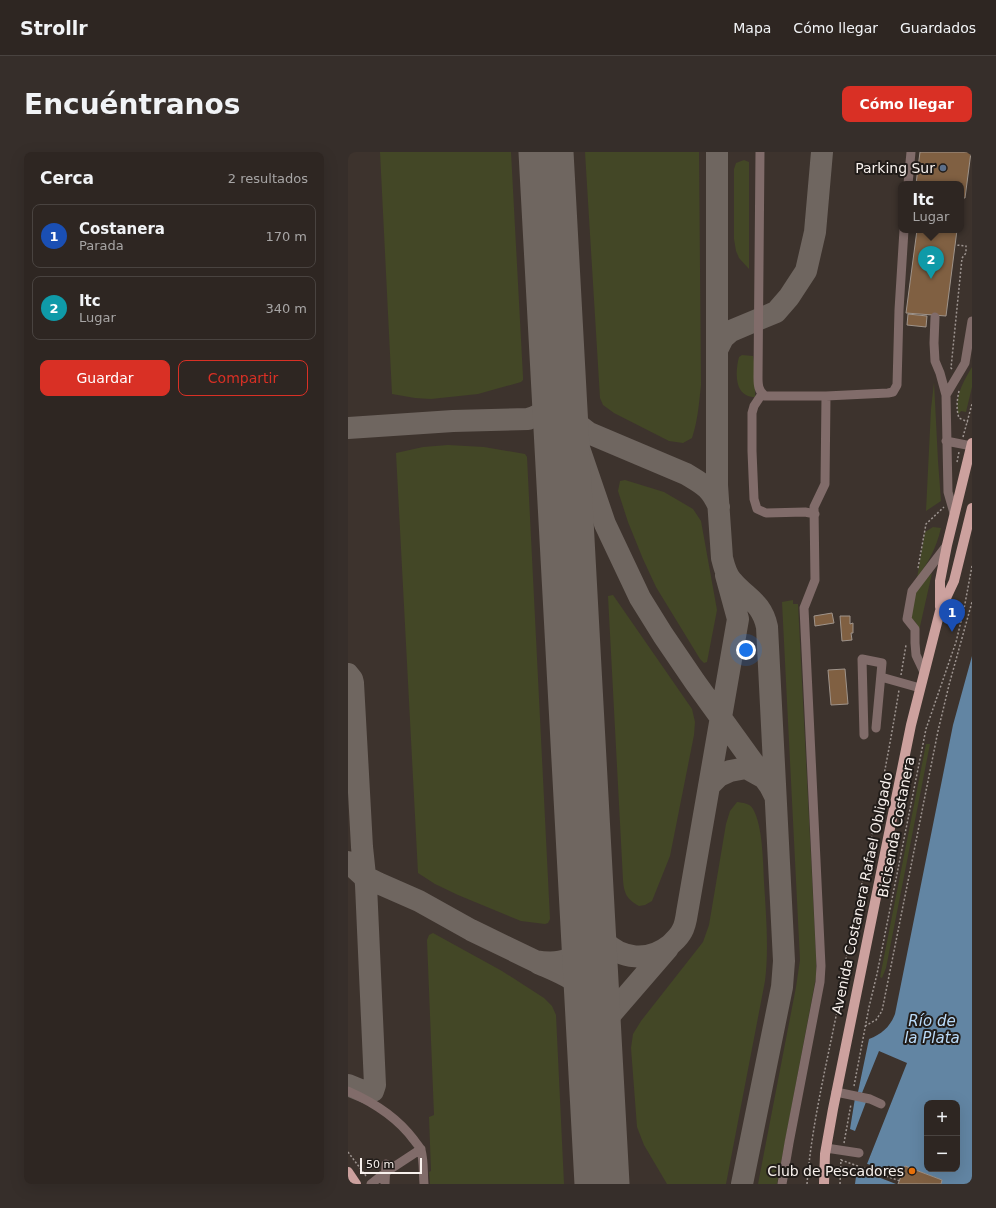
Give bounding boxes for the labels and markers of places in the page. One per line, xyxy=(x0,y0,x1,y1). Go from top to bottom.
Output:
place label: Parking Sur xyxy=(855,160,935,176)
marker: Parking Sur xyxy=(938,163,948,173)
pin: 2 xyxy=(918,246,944,279)
pin: 1 xyxy=(939,599,965,632)
place label: Club de Pescadores xyxy=(767,1163,904,1179)
marker: Club de Pescadores xyxy=(907,1166,917,1176)

